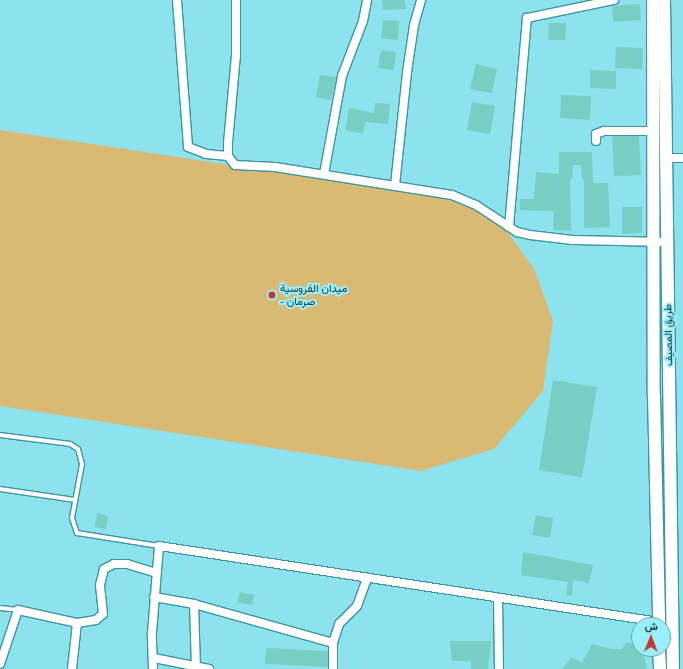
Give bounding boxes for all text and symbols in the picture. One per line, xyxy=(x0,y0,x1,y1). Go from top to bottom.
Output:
place label: ميدان الفروسية - صرمان xyxy=(280,282,347,308)
marker: ميدان الفروسية - صرمان xyxy=(267,290,277,300)
street label: طريق المصيف xyxy=(661,304,675,366)
north arrow xyxy=(631,617,671,657)
text: ش xyxy=(644,620,658,632)

